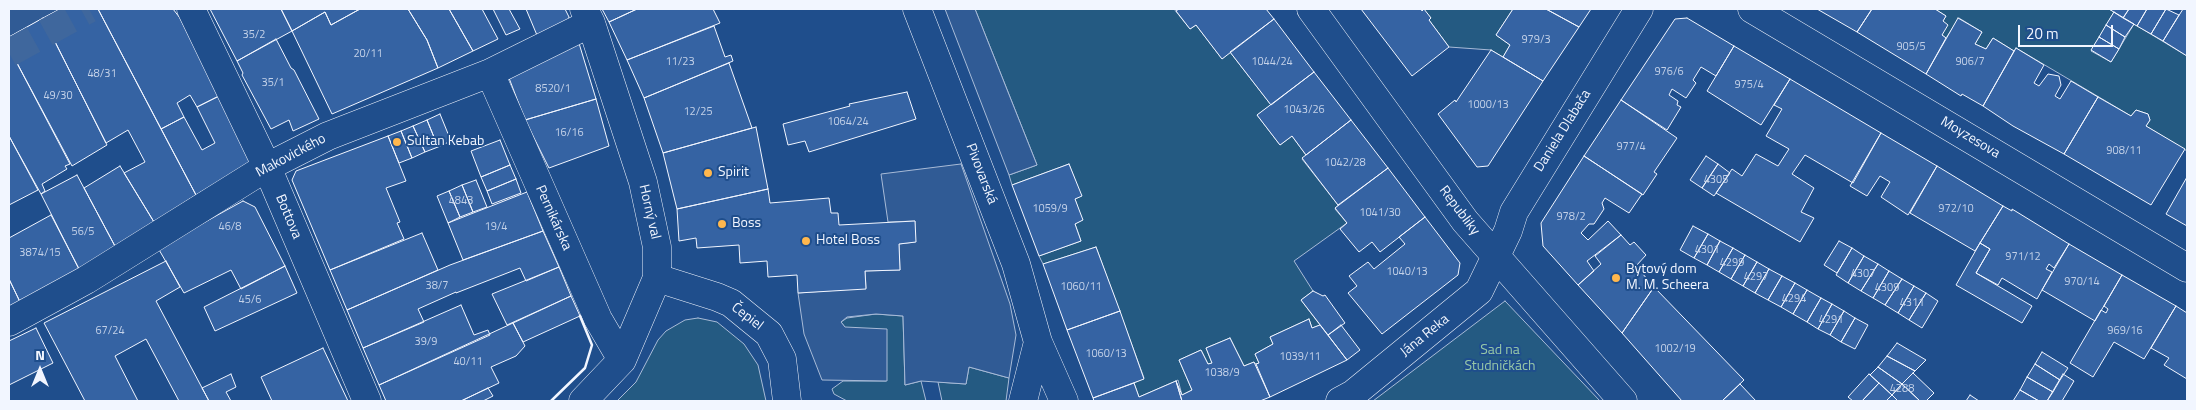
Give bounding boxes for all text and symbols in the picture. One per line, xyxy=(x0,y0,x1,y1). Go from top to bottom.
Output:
scale bar xyxy=(2021,15,2116,47)
text: 20 m xyxy=(2026,22,2059,45)
house number: 35/2 xyxy=(242,28,266,42)
house number: 979/3 xyxy=(1521,33,1551,47)
house number: 905/5 xyxy=(1896,40,1926,54)
house number: 20/11 xyxy=(353,47,383,61)
house number: 11/23 xyxy=(665,55,695,69)
house number: 1044/24 xyxy=(1251,55,1293,69)
house number: 906/7 xyxy=(1955,55,1985,69)
house number: 976/6 xyxy=(1654,65,1684,79)
house number: 48/31 xyxy=(87,67,117,81)
house number: 35/1 xyxy=(261,76,285,90)
house number: 975/4 xyxy=(1734,78,1764,92)
house number: 8520/1 xyxy=(535,82,571,96)
street label: Daniela Dlabača xyxy=(1531,87,1595,175)
house number: 49/30 xyxy=(43,89,73,103)
house number: 1000/13 xyxy=(1467,98,1509,112)
house number: 1043/26 xyxy=(1283,103,1325,117)
house number: 12/25 xyxy=(683,105,713,119)
street label: Moyzesova xyxy=(1937,114,2003,162)
house number: 1064/24 xyxy=(827,115,869,129)
house number: 16/16 xyxy=(554,126,584,140)
street label: Makovického xyxy=(253,131,329,181)
place label: Sultan Kebab xyxy=(407,134,484,150)
marker: Sultan Kebab xyxy=(391,136,403,148)
house number: 977/4 xyxy=(1616,140,1646,154)
street label: Pivovarská xyxy=(962,141,1000,207)
house number: 908/11 xyxy=(2106,144,2142,158)
house number: 1042/28 xyxy=(1324,156,1366,170)
place label: Spirit xyxy=(718,165,749,181)
marker: Spirit xyxy=(702,167,714,179)
house number: 4305 xyxy=(1704,173,1728,187)
street label: Pernikárska xyxy=(531,183,575,253)
street label: Horný val xyxy=(635,183,663,241)
street label: Republiky xyxy=(1435,183,1483,239)
street label: Bottova xyxy=(271,192,305,242)
house number: 4843 xyxy=(449,194,473,208)
house number: 1059/9 xyxy=(1032,202,1068,216)
house number: 972/10 xyxy=(1938,202,1974,216)
house number: 1041/30 xyxy=(1359,206,1401,220)
house number: 978/2 xyxy=(1556,210,1586,224)
place label: Boss xyxy=(732,216,761,232)
marker: Boss xyxy=(716,218,728,230)
house number: 46/8 xyxy=(218,220,242,234)
house number: 19/4 xyxy=(484,220,508,234)
house number: 56/5 xyxy=(71,225,95,239)
place label: Hotel Boss xyxy=(816,233,880,249)
marker: Hotel Boss xyxy=(800,235,812,247)
house number: 4301 xyxy=(1695,243,1719,257)
house number: 3874/15 xyxy=(19,246,61,260)
house number: 971/12 xyxy=(2005,250,2041,264)
house number: 4299 xyxy=(1720,256,1744,270)
place label: Bytový dom M. M. Scheera xyxy=(1626,262,1709,294)
house number: 1040/13 xyxy=(1386,265,1428,279)
house number: 4307 xyxy=(1851,267,1875,281)
house number: 4297 xyxy=(1744,270,1768,284)
marker: Bytový dom M. M. Scheera xyxy=(1610,272,1622,284)
house number: 970/14 xyxy=(2064,275,2100,289)
house number: 38/7 xyxy=(425,279,449,293)
house number: 1060/11 xyxy=(1060,280,1102,294)
house number: 4309 xyxy=(1875,281,1899,295)
house number: 4294 xyxy=(1782,292,1806,306)
house number: 45/6 xyxy=(238,293,262,307)
house number: 4311 xyxy=(1900,296,1924,310)
street label: Čepiel xyxy=(728,300,766,334)
street label: Jána Reka xyxy=(1397,311,1453,361)
house number: 4291 xyxy=(1819,313,1843,327)
house number: 67/24 xyxy=(95,324,125,338)
house number: 969/16 xyxy=(2107,324,2143,338)
house number: 39/9 xyxy=(414,335,438,349)
house number: 1002/19 xyxy=(1654,342,1696,356)
park label: Sad na Studničkách xyxy=(1464,343,1536,376)
text: N xyxy=(35,344,45,365)
north arrow xyxy=(15,345,65,395)
house number: 1060/13 xyxy=(1085,347,1127,361)
house number: 1039/11 xyxy=(1279,350,1321,364)
house number: 40/11 xyxy=(453,355,483,369)
house number: 1038/9 xyxy=(1204,366,1240,380)
house number: 4288 xyxy=(1890,382,1914,396)

